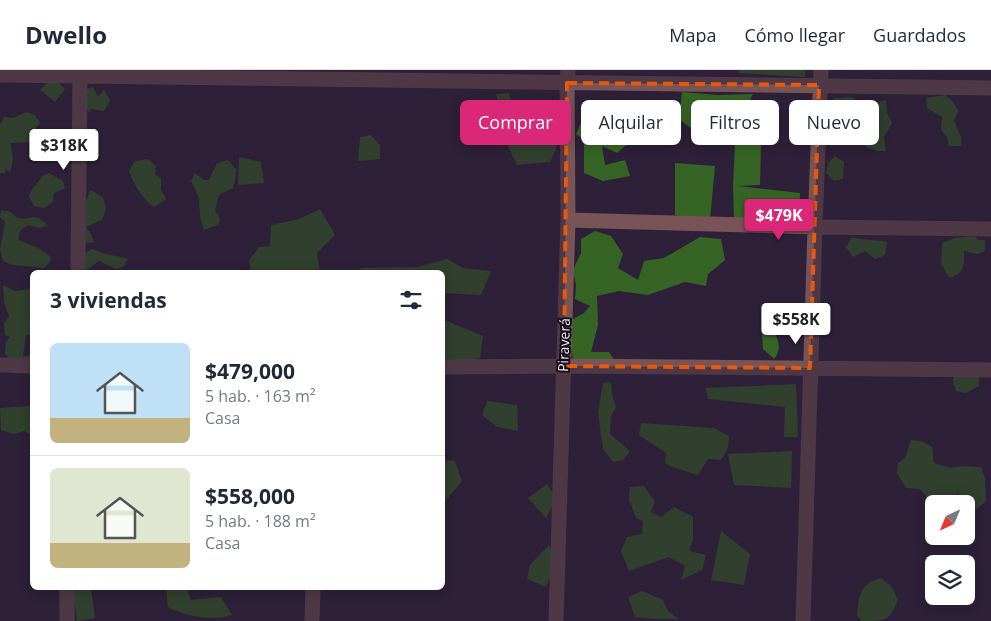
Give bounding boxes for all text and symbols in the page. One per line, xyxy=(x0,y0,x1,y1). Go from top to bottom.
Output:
text: Dwello xyxy=(25,18,107,51)
text: Mapa xyxy=(669,23,716,47)
text: Cómo llegar xyxy=(744,23,845,47)
text: Guardados xyxy=(873,23,966,47)
chip: Comprar xyxy=(460,100,571,145)
chip: Alquilar xyxy=(581,100,681,145)
chip: Filtros xyxy=(691,100,779,145)
chip: Nuevo xyxy=(789,100,879,145)
pin: $318K xyxy=(29,128,99,171)
text: $318K xyxy=(40,134,88,156)
pin: $479K xyxy=(744,198,814,241)
text: $479K xyxy=(755,204,803,226)
text: 3 viviendas xyxy=(50,286,167,314)
icon: filters xyxy=(397,286,425,314)
pin: $558K xyxy=(761,302,831,345)
text: $558K xyxy=(772,308,820,330)
street label: Piraverá xyxy=(553,318,574,372)
text: $479,000 xyxy=(205,357,295,385)
icon: home xyxy=(90,363,150,423)
text: 5 hab. · 163 m² xyxy=(205,385,316,407)
text: Casa xyxy=(205,407,240,429)
text: $558,000 xyxy=(205,482,295,510)
icon: home xyxy=(90,488,150,548)
north arrow xyxy=(925,495,975,545)
map controls xyxy=(925,495,975,605)
text: 5 hab. · 188 m² xyxy=(205,510,316,532)
text: Casa xyxy=(205,532,240,554)
button: layers xyxy=(925,555,975,605)

